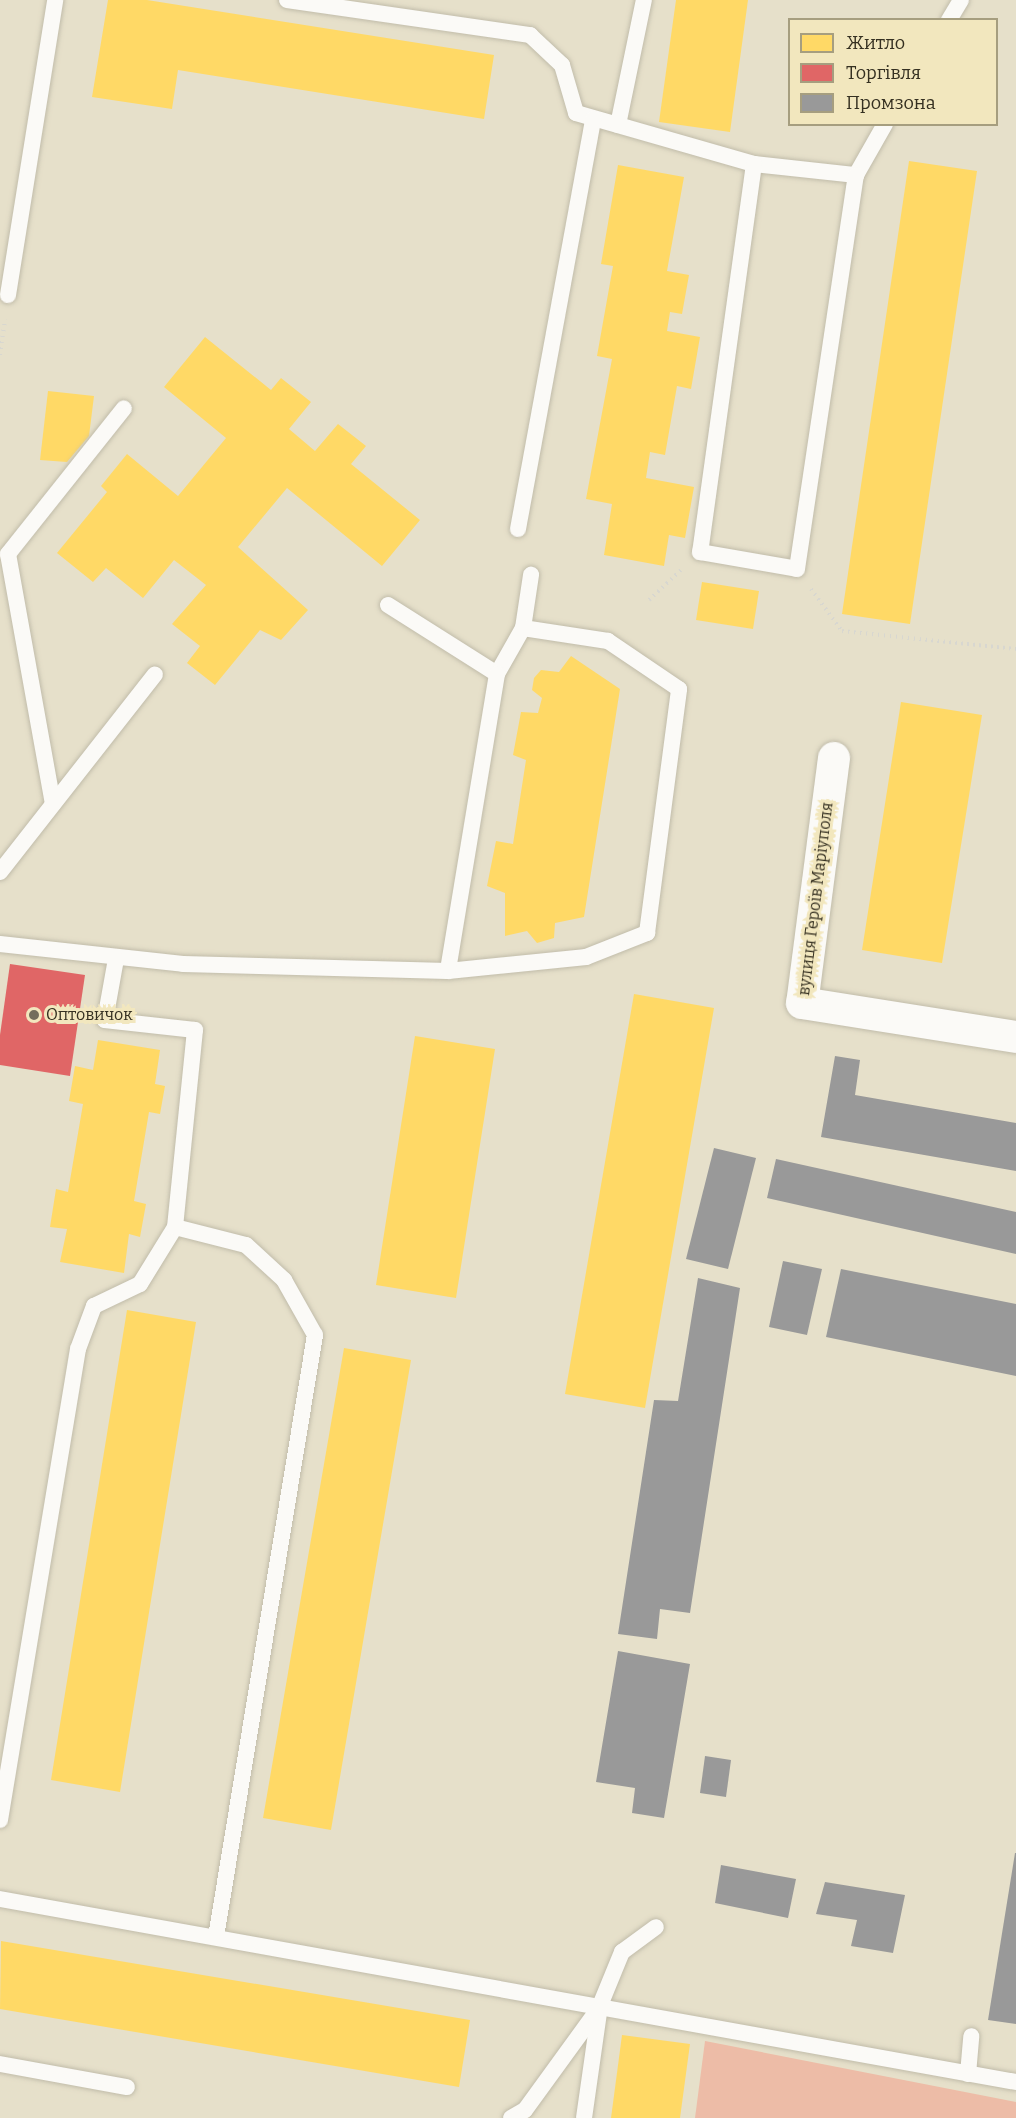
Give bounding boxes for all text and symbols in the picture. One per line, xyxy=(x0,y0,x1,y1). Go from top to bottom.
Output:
legend xyxy=(788,18,998,126)
text: Житло xyxy=(846,32,905,54)
text: Торгівля xyxy=(846,62,921,84)
text: Промзона xyxy=(846,92,936,114)
street label: вулиця Героїв Маріуполя xyxy=(795,801,837,997)
place label: Оптовичок xyxy=(46,1005,133,1025)
marker: Оптовичок xyxy=(27,1008,41,1022)

